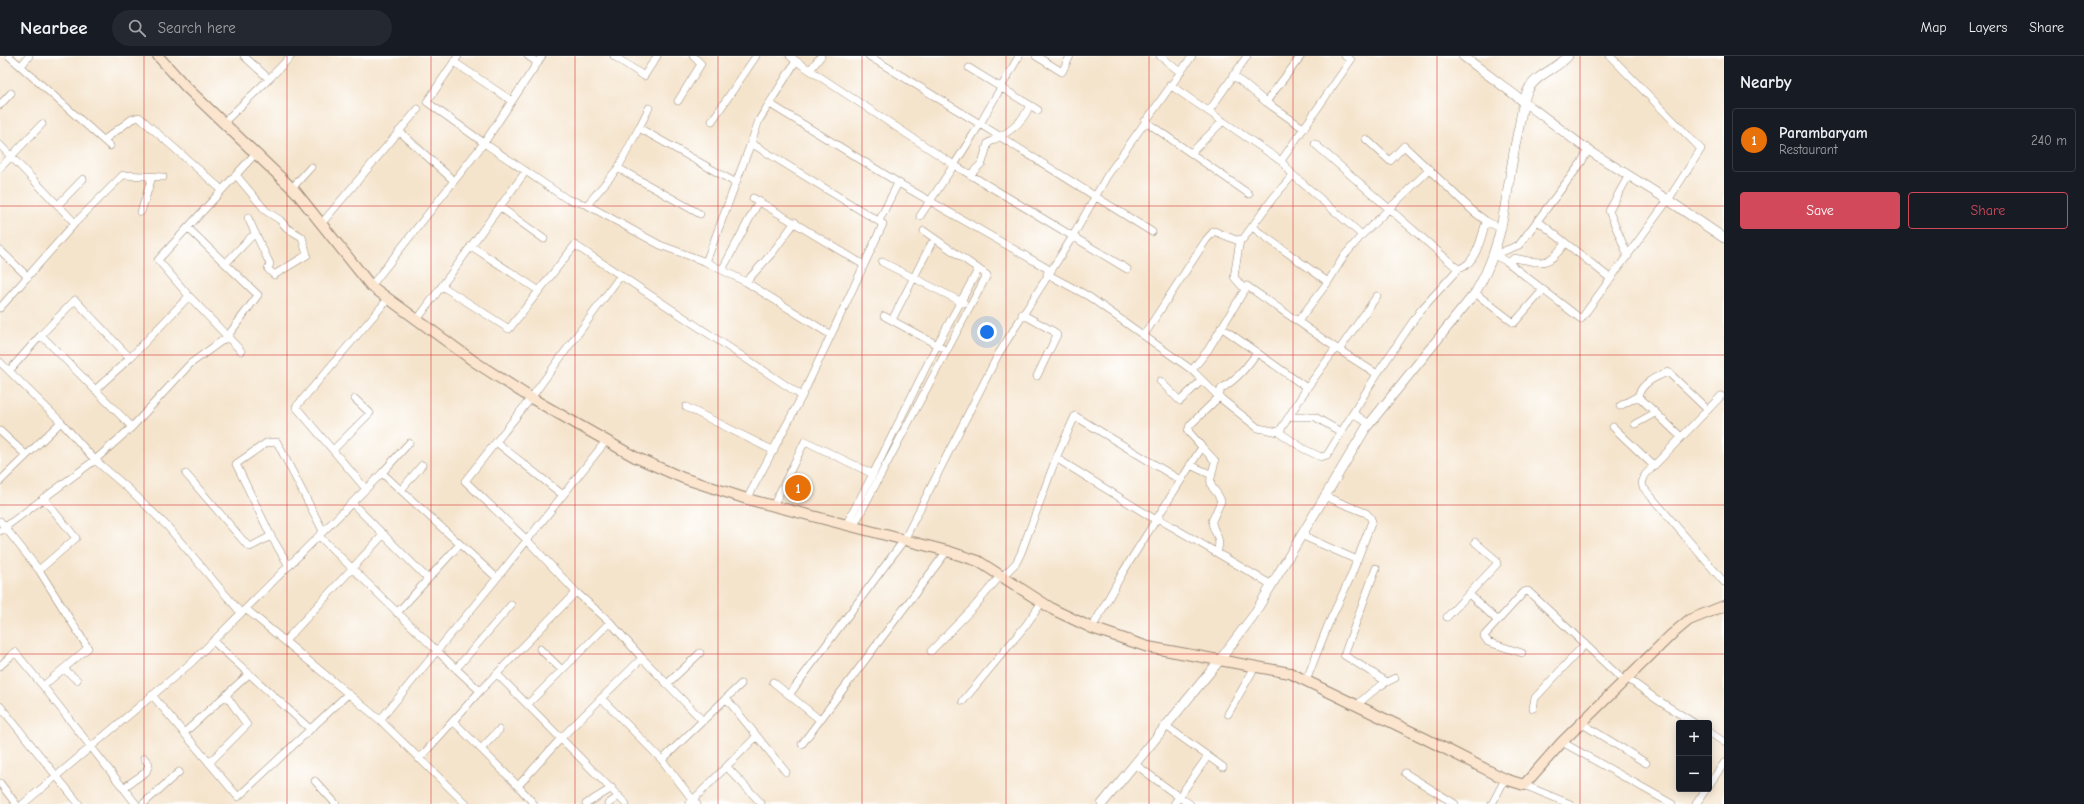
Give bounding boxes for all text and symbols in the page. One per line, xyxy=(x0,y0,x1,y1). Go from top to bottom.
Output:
search box xyxy=(112,10,392,46)
text: Nearbee xyxy=(20,17,88,39)
icon: search xyxy=(126,17,148,39)
text: Search here xyxy=(158,19,236,37)
text: Map xyxy=(1920,19,1947,36)
text: Layers xyxy=(1969,19,2007,36)
text: Share xyxy=(2029,19,2064,36)
text: Nearby xyxy=(1740,73,1791,92)
text: Parambaryam xyxy=(1779,124,1868,142)
text: 1 xyxy=(1751,133,1757,148)
text: 240 m xyxy=(2031,133,2067,148)
text: Restaurant xyxy=(1779,142,1838,157)
button: Save xyxy=(1740,192,1900,229)
button: Share xyxy=(1908,192,2068,229)
your location xyxy=(977,322,997,342)
pin: 1 xyxy=(785,473,811,503)
map controls xyxy=(1676,720,1712,792)
button: + xyxy=(1676,720,1712,756)
button: − xyxy=(1676,756,1712,792)

